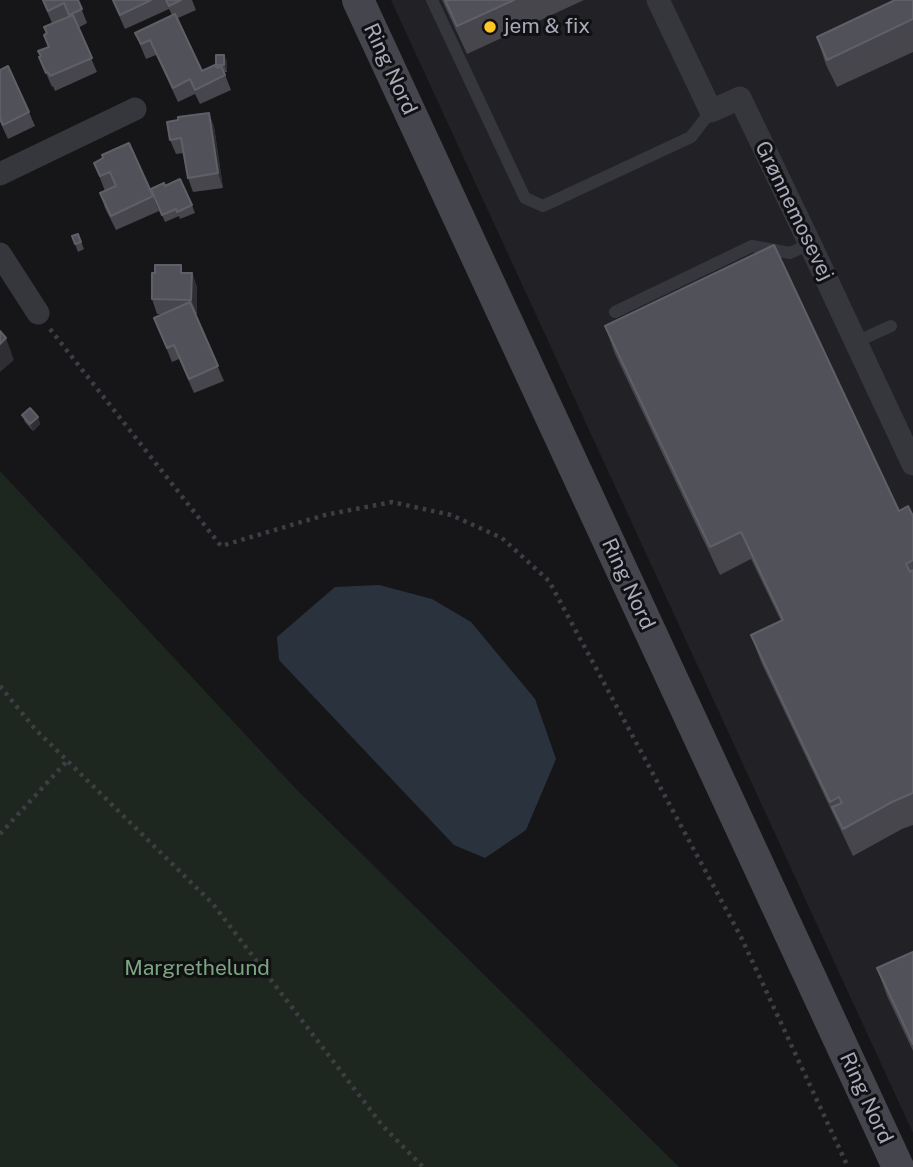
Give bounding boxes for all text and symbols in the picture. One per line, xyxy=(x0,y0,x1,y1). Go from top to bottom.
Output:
place label: jem & fix xyxy=(504,14,590,40)
street label: Ring Nord xyxy=(358,19,422,119)
marker: jem & fix xyxy=(482,19,498,35)
street label: Grønnemosevej xyxy=(749,137,839,285)
street label: Ring Nord xyxy=(596,534,660,634)
park label: Margrethelund xyxy=(124,956,270,982)
street label: Ring Nord xyxy=(834,1048,898,1148)

